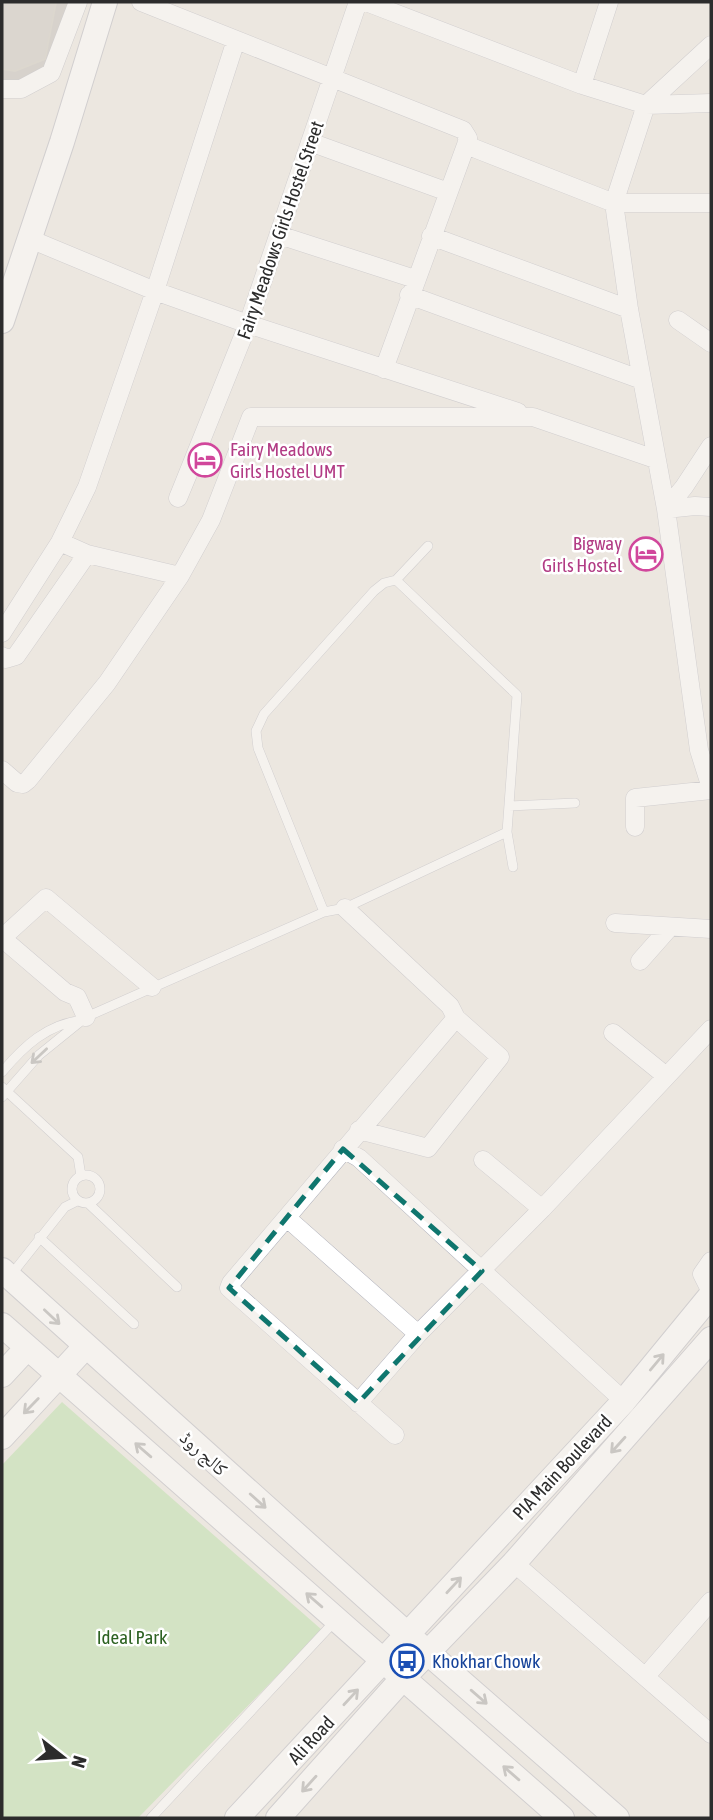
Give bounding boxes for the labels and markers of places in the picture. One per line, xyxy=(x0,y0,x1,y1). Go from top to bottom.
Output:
place label: Fairy Meadows Girls Hostel UMT xyxy=(230,438,346,482)
hotel icon: Fairy Meadows Girls Hostel UMT xyxy=(186,441,224,479)
place label: Bigway Girls Hostel xyxy=(542,532,622,576)
hotel icon: Bigway Girls Hostel xyxy=(627,535,665,573)
bus stop icon: Khokhar Chowk xyxy=(388,1642,426,1680)
place label: Khokhar Chowk xyxy=(432,1650,541,1672)

